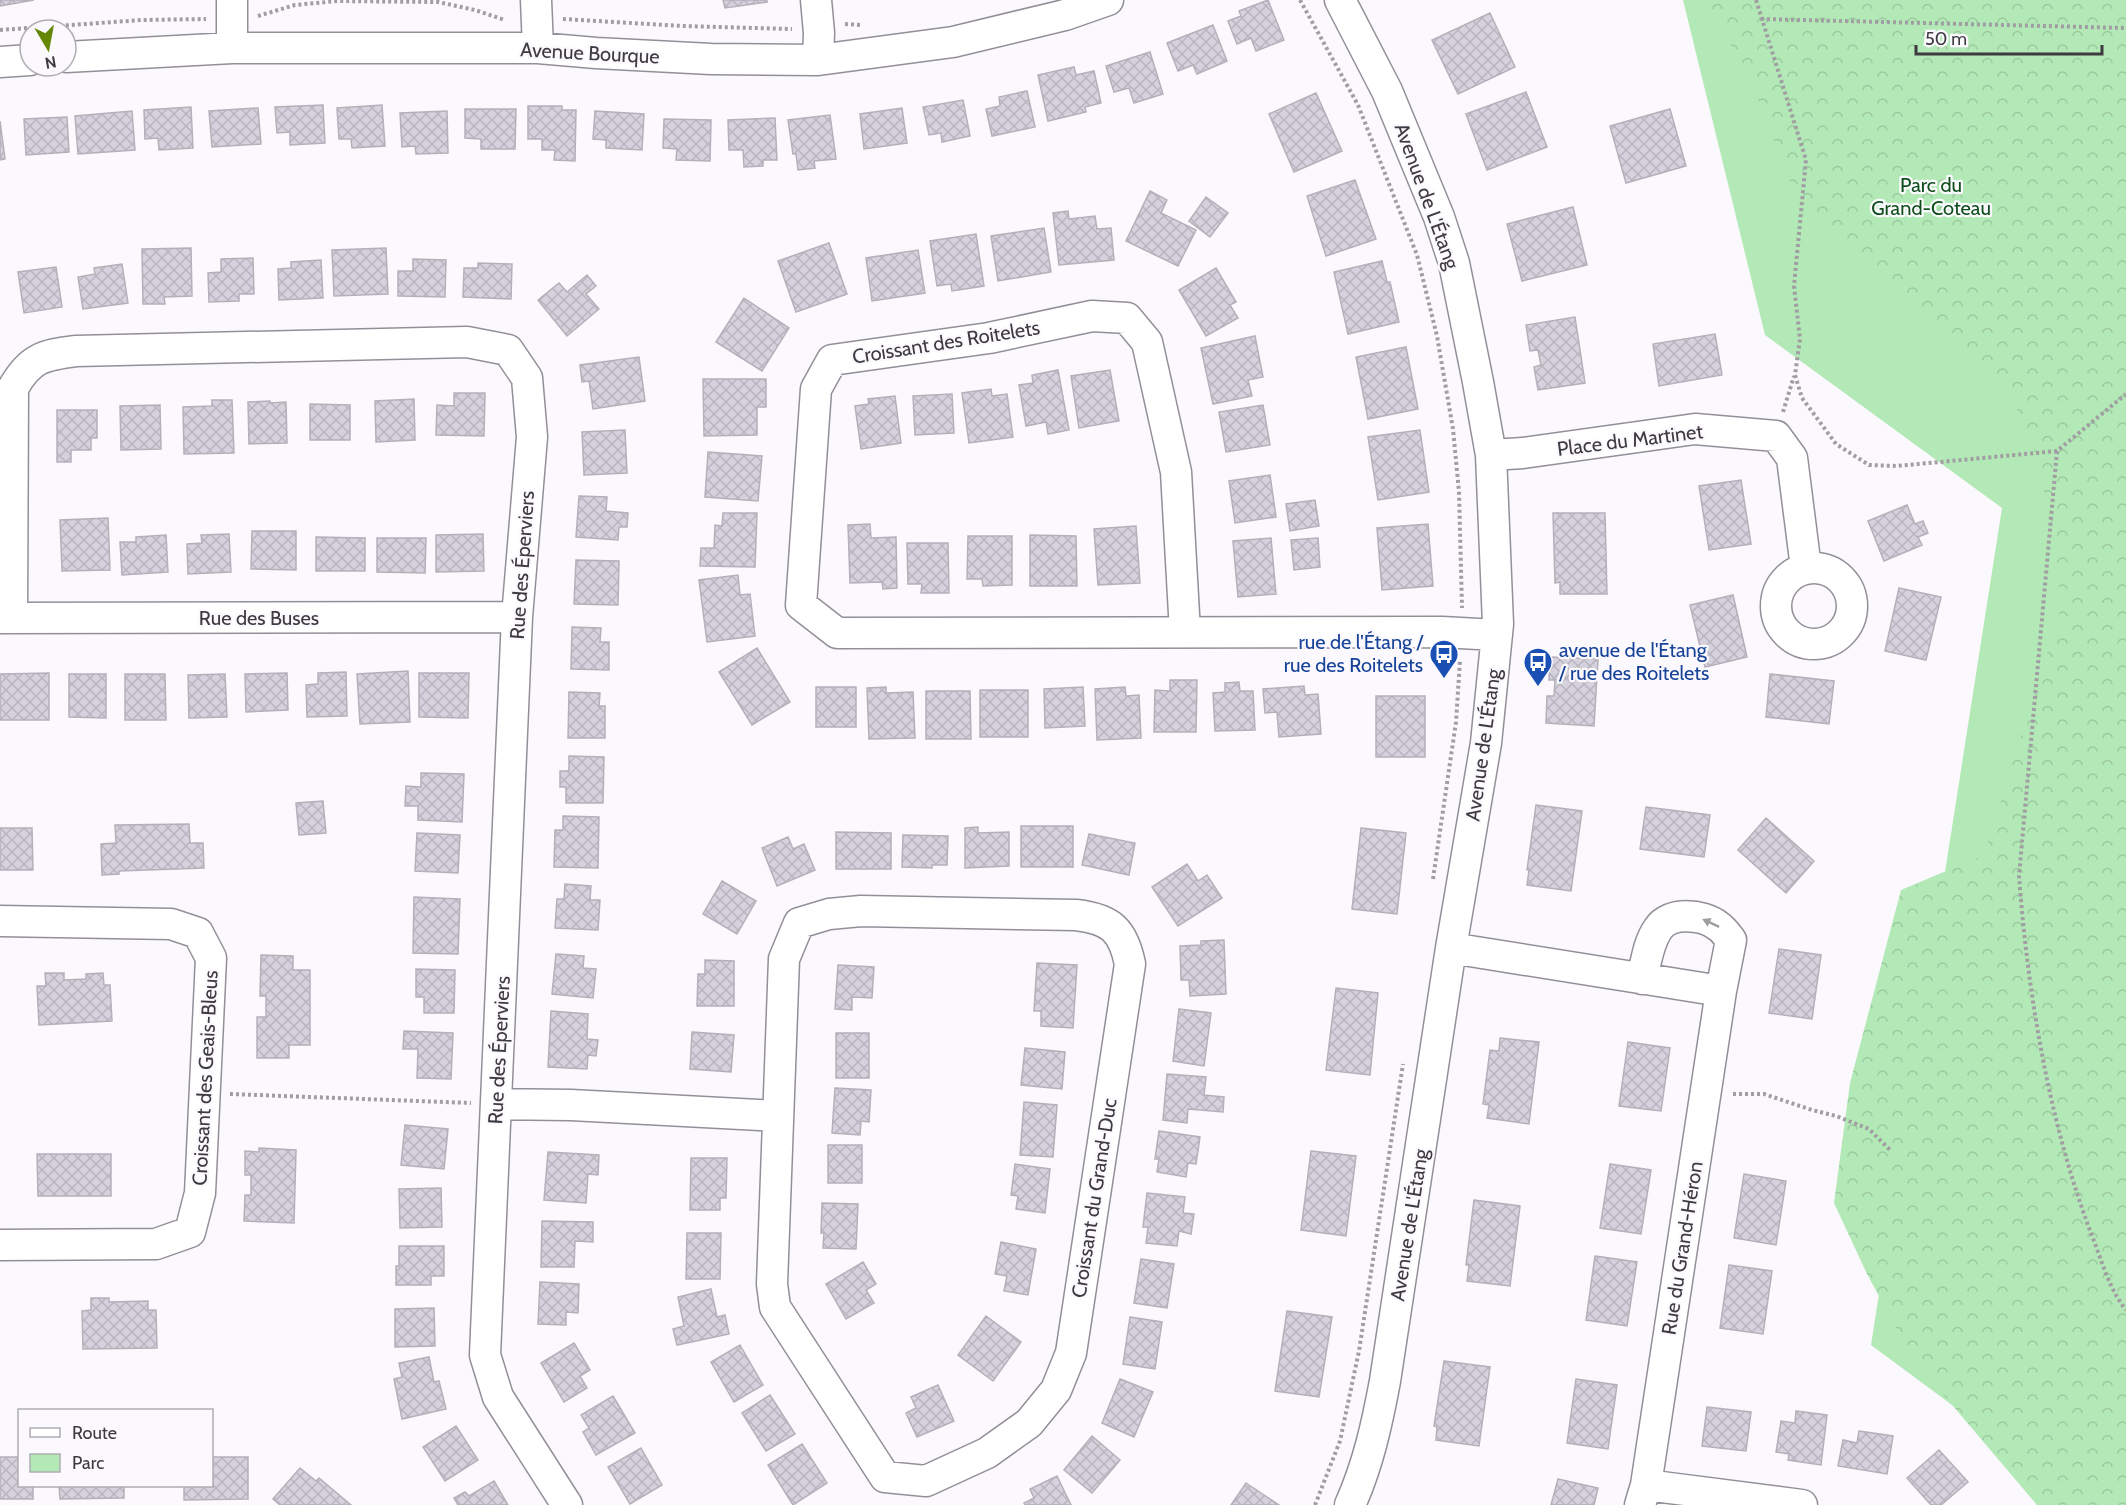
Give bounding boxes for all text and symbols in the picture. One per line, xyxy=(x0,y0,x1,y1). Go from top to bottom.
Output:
north arrow xyxy=(18,18,78,78)
scale bar xyxy=(1916,18,2102,56)
text: 50 m xyxy=(1925,28,1967,50)
street label: Avenue Bourque xyxy=(520,37,660,69)
text: N xyxy=(43,52,58,73)
street label: Avenue de L'Étang xyxy=(1389,120,1465,273)
park label: Parc du Grand-Coteau xyxy=(1871,173,1991,220)
street label: Croissant des Roitelets xyxy=(850,315,1042,369)
street label: Place du Martinet xyxy=(1556,419,1704,461)
street label: Rue des Éperviers xyxy=(505,490,539,640)
street label: Rue des Buses xyxy=(199,606,319,630)
place label: rue de l'Étang / rue des Roitelets xyxy=(1284,630,1425,677)
bus stop icon: rue de l'Étang / rue des Roitelets xyxy=(1428,638,1460,680)
place label: avenue de l'Étang / rue des Roitelets xyxy=(1558,638,1709,685)
bus stop icon: avenue de l'Étang / rue des Roitelets xyxy=(1522,646,1554,688)
street label: Avenue de L'Étang xyxy=(1460,666,1506,823)
one-way arrow xyxy=(1702,919,1719,928)
street label: Croissant des Geais-Bleus xyxy=(187,970,223,1186)
street label: Rue des Éperviers xyxy=(483,975,515,1125)
street label: Croissant du Grand-Duc xyxy=(1066,1096,1122,1300)
street label: Avenue de L'Étang xyxy=(1385,1146,1433,1303)
street label: Rue du Grand-Héron xyxy=(1656,1160,1708,1336)
legend xyxy=(18,1409,213,1487)
text: Route xyxy=(72,1422,117,1444)
text: Parc xyxy=(72,1452,104,1474)

